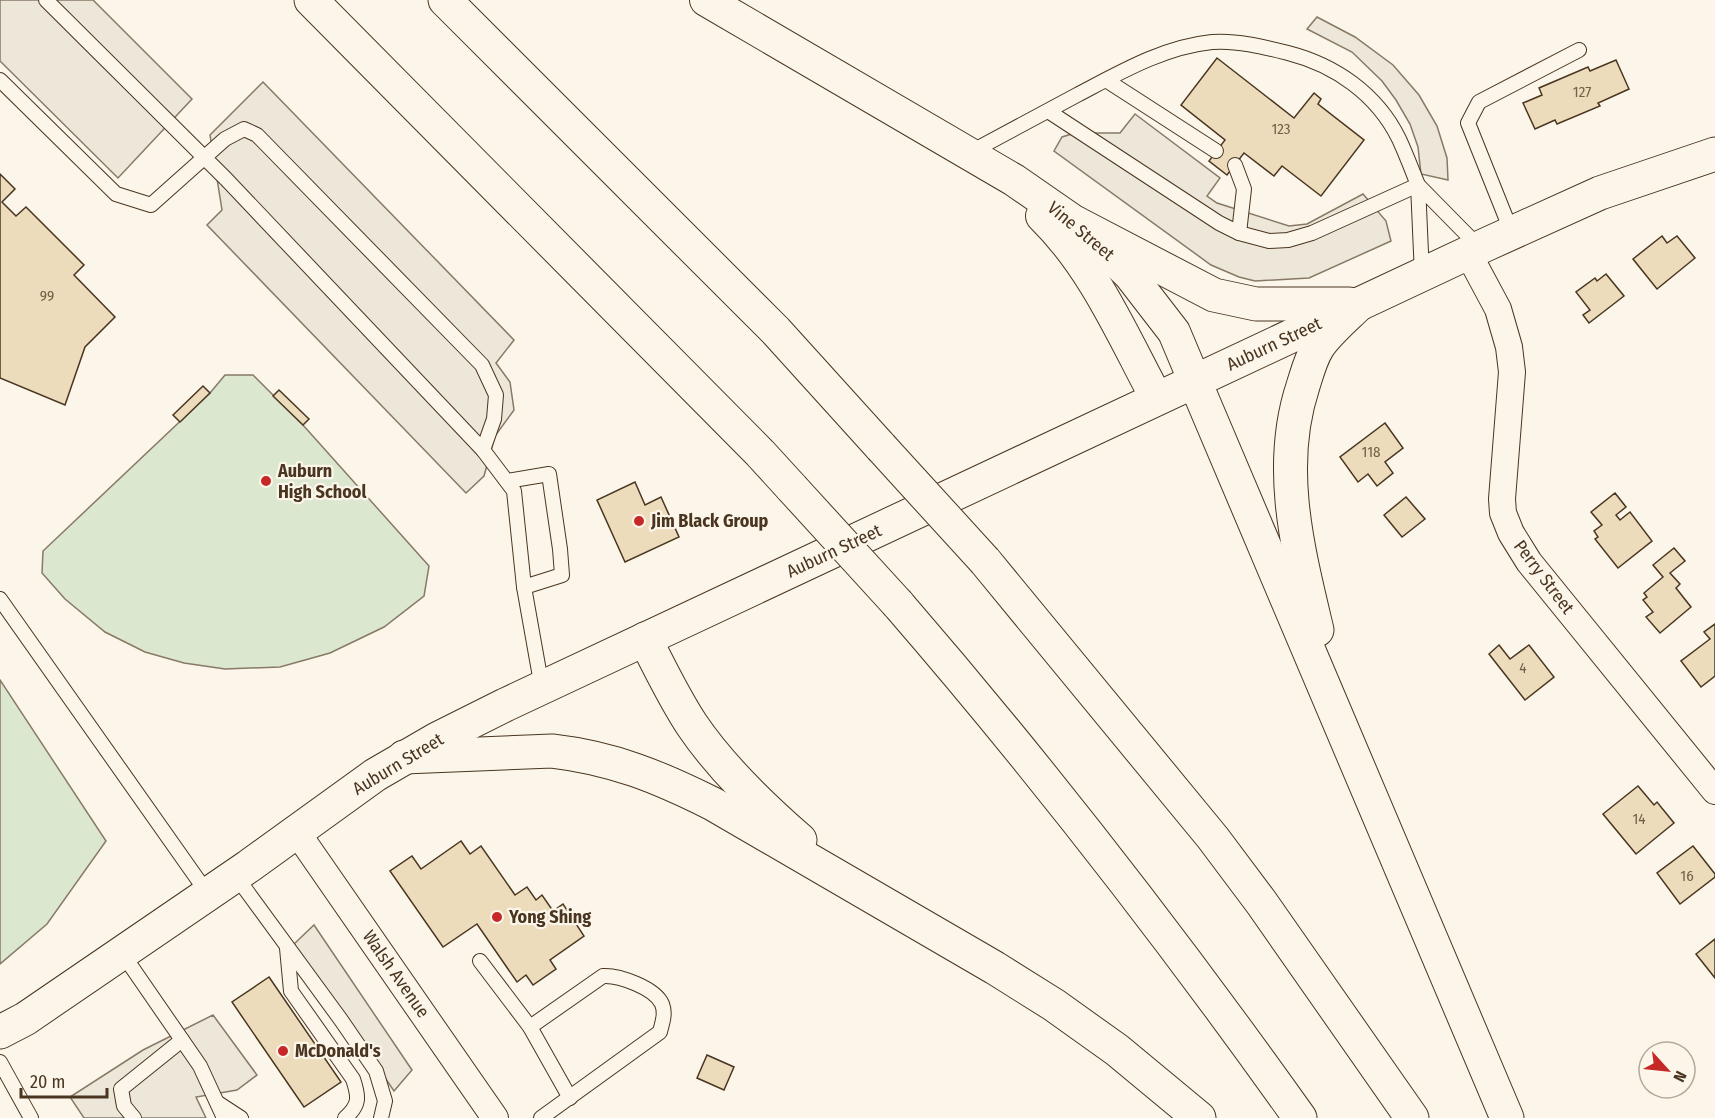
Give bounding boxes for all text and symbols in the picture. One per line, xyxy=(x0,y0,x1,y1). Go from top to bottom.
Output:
house number: 127 xyxy=(1573,83,1591,101)
house number: 123 xyxy=(1271,120,1291,138)
street label: Vine Street xyxy=(1043,197,1119,265)
house number: 99 xyxy=(40,287,54,305)
street label: Auburn Street xyxy=(1223,312,1325,376)
house number: 118 xyxy=(1362,443,1381,461)
place label: Auburn High School xyxy=(277,460,366,503)
marker: Auburn High School xyxy=(259,474,273,488)
place label: Jim Black Group xyxy=(650,510,769,532)
marker: Jim Black Group xyxy=(632,514,646,528)
street label: Auburn Street xyxy=(783,519,885,583)
street label: Perry Street xyxy=(1509,536,1579,618)
house number: 4 xyxy=(1519,659,1527,677)
street label: Auburn Street xyxy=(349,728,448,800)
house number: 14 xyxy=(1632,810,1646,828)
house number: 16 xyxy=(1680,867,1694,885)
place label: Yong Shing xyxy=(508,906,591,928)
marker: Yong Shing xyxy=(490,910,504,924)
street label: Walsh Avenue xyxy=(358,926,434,1022)
place label: McDonald's xyxy=(295,1040,381,1062)
north arrow xyxy=(1637,1040,1697,1100)
marker: McDonald's xyxy=(276,1044,290,1058)
scale bar xyxy=(21,1061,106,1099)
text: N xyxy=(1669,1068,1691,1085)
text: 20 m xyxy=(30,1071,65,1093)

